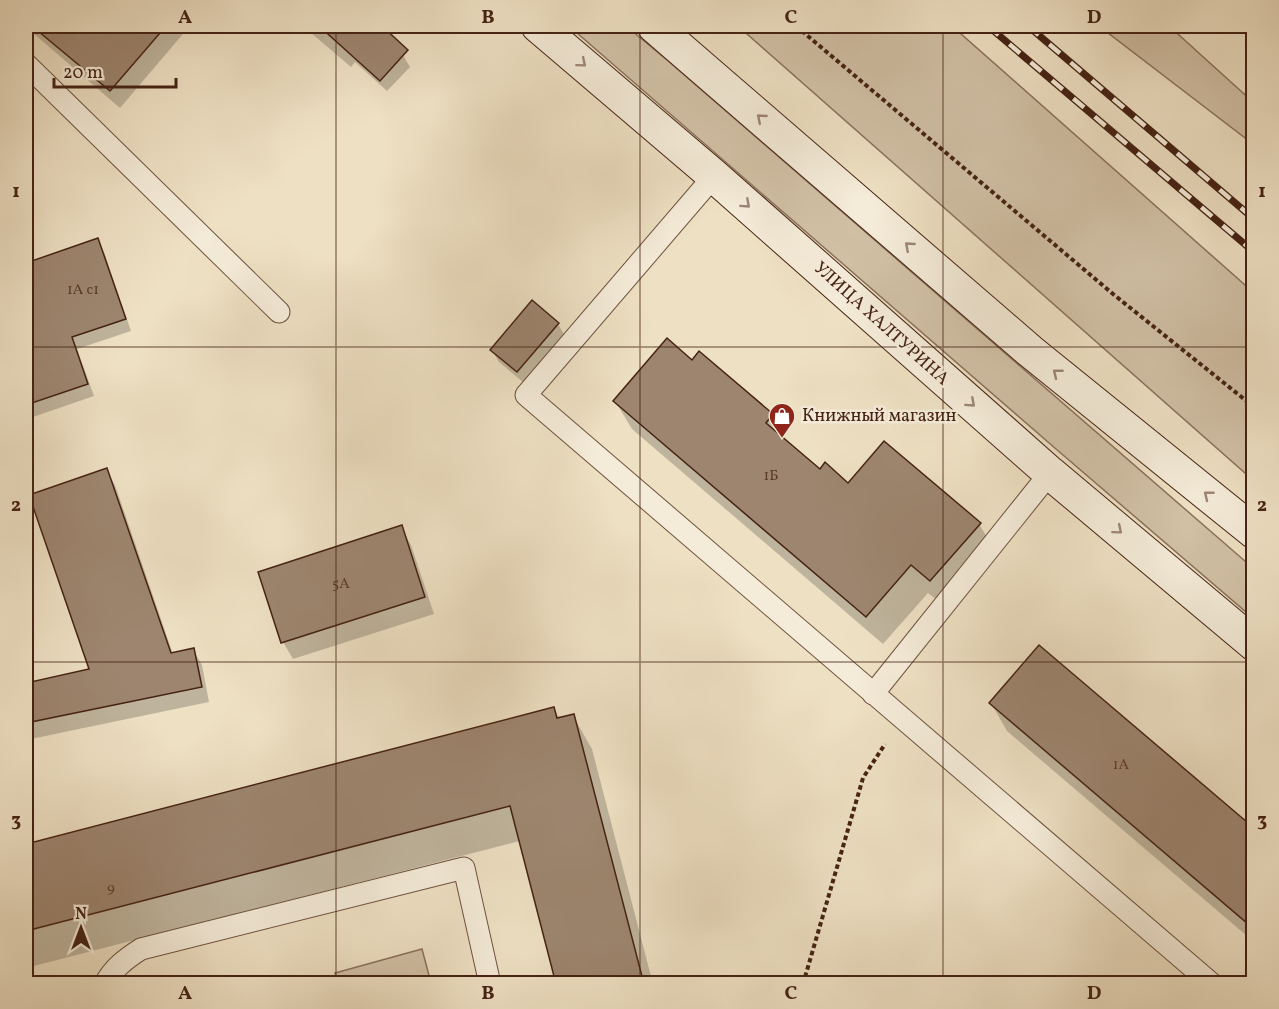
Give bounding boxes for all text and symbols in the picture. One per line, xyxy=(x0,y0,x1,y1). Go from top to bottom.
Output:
text: A xyxy=(178,4,192,32)
text: B xyxy=(481,4,495,32)
text: C xyxy=(785,4,798,32)
text: D xyxy=(1087,4,1101,32)
scale bar xyxy=(54,51,176,89)
one-way arrow xyxy=(575,56,586,67)
text: 20 m xyxy=(63,61,103,86)
one-way arrow xyxy=(757,114,768,125)
text: 1 xyxy=(12,178,20,206)
text: 1 xyxy=(1258,178,1266,206)
one-way arrow xyxy=(739,197,750,208)
one-way arrow xyxy=(905,242,915,253)
street label: УЛИЦА ХАЛТУРИНА xyxy=(808,256,955,392)
house number: 1А с1 xyxy=(67,280,99,301)
one-way arrow xyxy=(1052,369,1063,380)
one-way arrow xyxy=(964,396,975,407)
shop icon: Книжный магазин xyxy=(767,401,797,439)
place label: Книжный магазин xyxy=(802,404,957,429)
house number: 1Б xyxy=(763,466,779,487)
text: 2 xyxy=(11,492,21,520)
one-way arrow xyxy=(1204,492,1215,503)
text: 2 xyxy=(1257,492,1267,520)
one-way arrow xyxy=(1111,523,1122,534)
house number: 5А xyxy=(332,574,350,595)
house number: 1А xyxy=(1113,755,1130,776)
text: 3 xyxy=(11,807,21,835)
text: 3 xyxy=(1257,807,1267,835)
house number: 9 xyxy=(107,878,115,899)
north arrow xyxy=(51,898,111,958)
text: N xyxy=(75,904,87,926)
text: A xyxy=(178,980,192,1008)
text: B xyxy=(481,980,495,1008)
text: C xyxy=(785,980,798,1008)
text: D xyxy=(1087,980,1101,1008)

